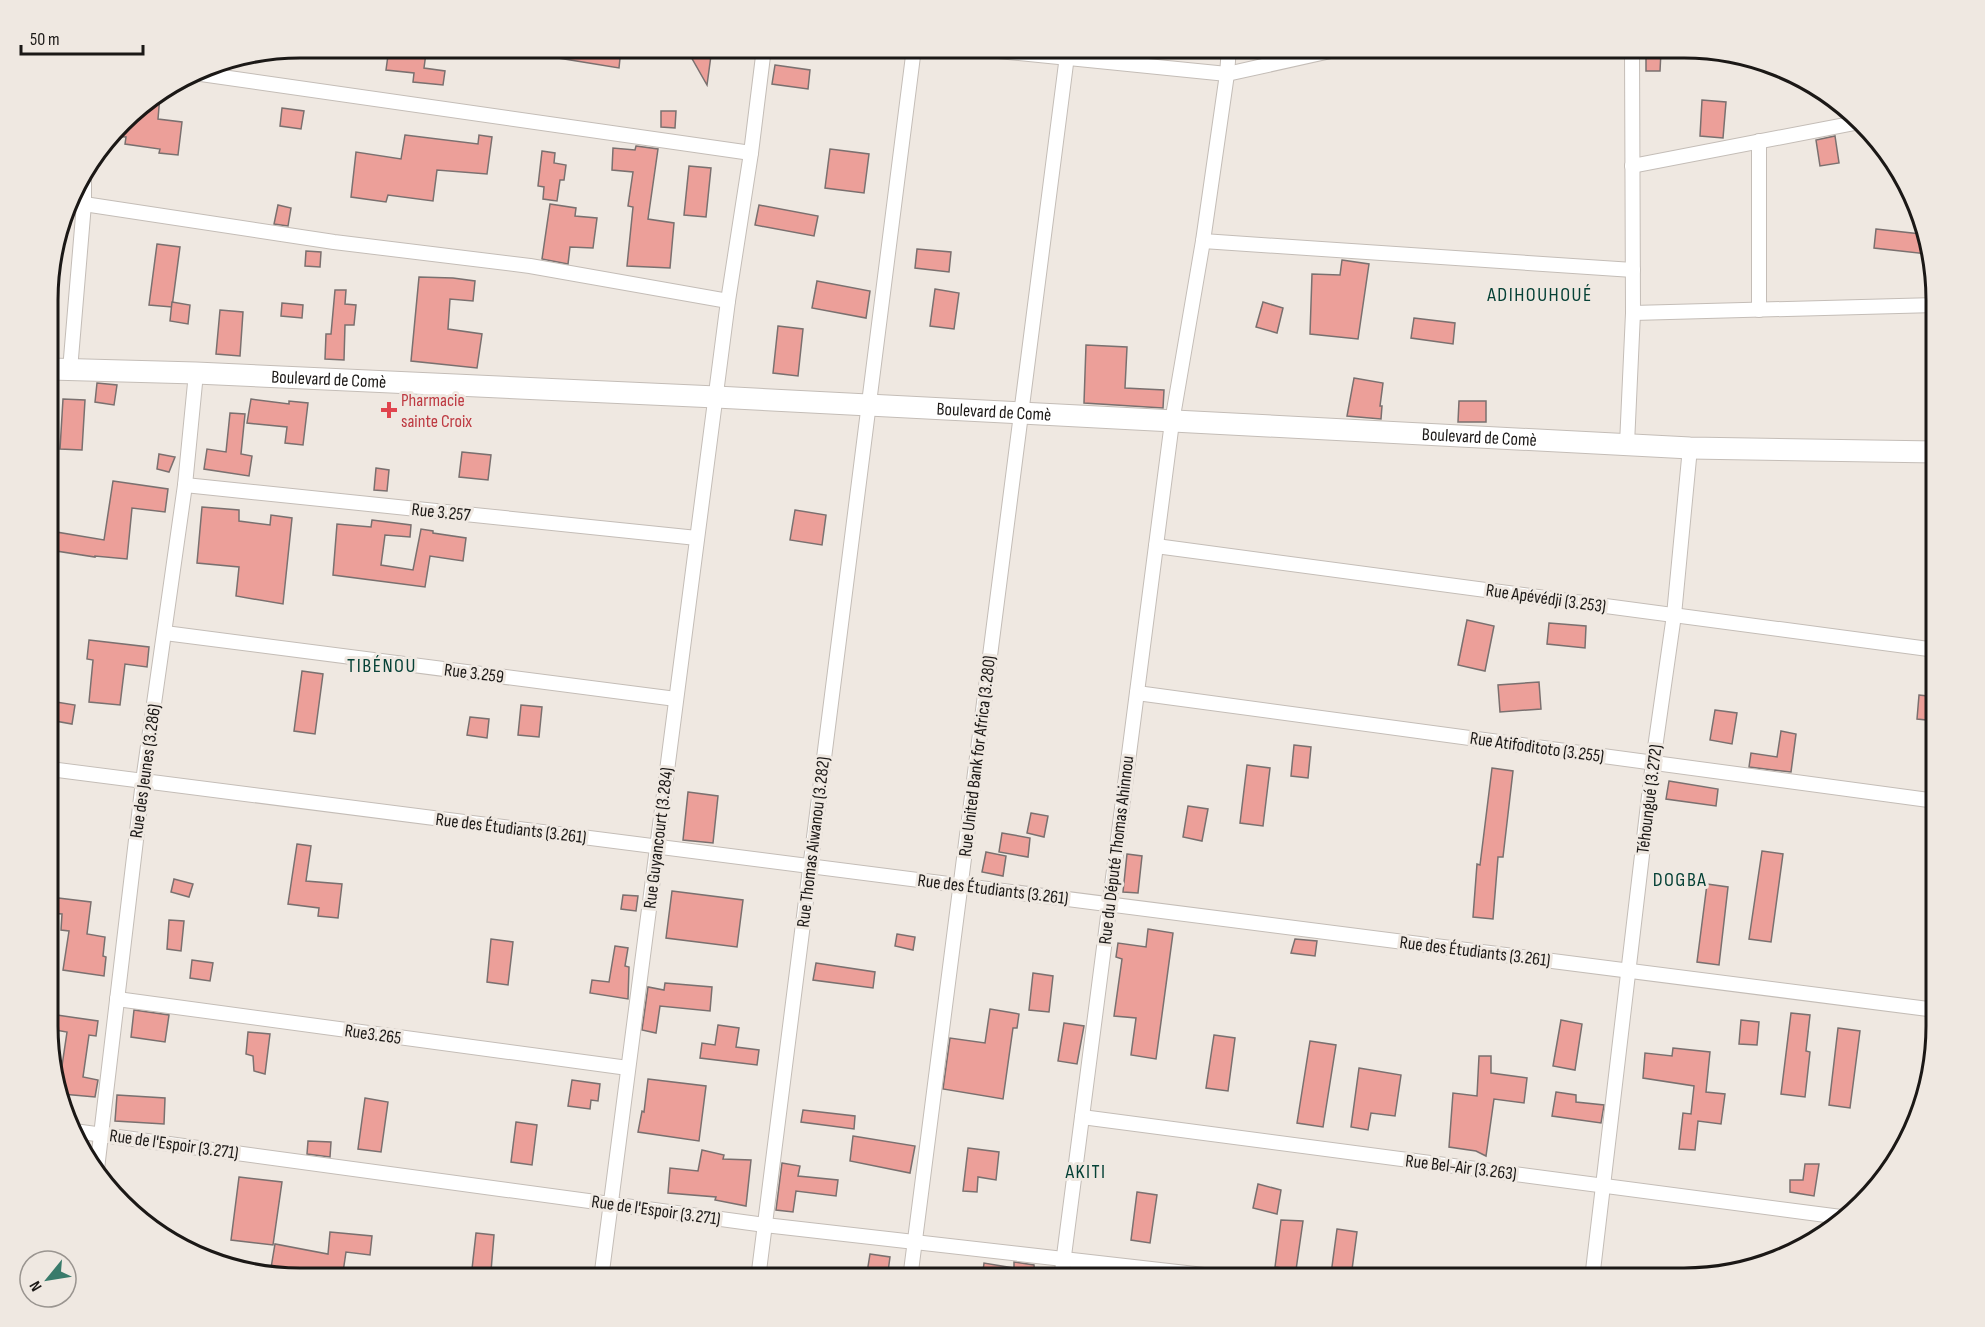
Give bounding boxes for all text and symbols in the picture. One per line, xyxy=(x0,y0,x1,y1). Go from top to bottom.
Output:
scale bar xyxy=(21,18,142,56)
text: 50 m xyxy=(30,29,60,50)
district label: ADIHOUHOUÉ xyxy=(1486,283,1593,307)
street label: Boulevard de Comè xyxy=(271,366,387,393)
place label: Pharmacie sainte Croix xyxy=(401,390,472,432)
street label: Boulevard de Comè xyxy=(936,399,1052,426)
marker: Pharmacie sainte Croix xyxy=(382,403,396,417)
street label: Boulevard de Comè xyxy=(1421,424,1537,451)
street label: Rue 3.257 xyxy=(410,499,472,526)
street label: Rue Apévédji (3.253) xyxy=(1485,580,1607,617)
district label: TIBÉNOU xyxy=(347,654,417,678)
street label: Rue United Bank for Africa (3.280) xyxy=(955,654,1000,858)
street label: Rue 3.259 xyxy=(443,659,505,688)
street label: Rue des Jeunes (3.286) xyxy=(126,703,165,839)
street label: Rue Atifoditoto (3.255) xyxy=(1468,728,1605,767)
street label: Téhoungué (3.272) xyxy=(1632,743,1667,855)
street label: Rue du Député Thomas Ahinnou xyxy=(1095,755,1138,946)
street label: Rue Thomas Aiwanou (3.282) xyxy=(793,756,834,929)
street label: Rue Guyancourt (3.284) xyxy=(639,766,678,910)
street label: Rue des Étudiants (3.261) xyxy=(434,809,588,848)
district label: DOGBA xyxy=(1653,868,1707,892)
street label: Rue des Étudiants (3.261) xyxy=(916,870,1070,909)
street label: Rue des Étudiants (3.261) xyxy=(1398,932,1552,971)
street label: Rue3.265 xyxy=(343,1020,403,1049)
street label: Rue de l'Espoir (3.271) xyxy=(108,1125,240,1164)
street label: Rue Bel-Air (3.263) xyxy=(1404,1150,1518,1185)
district label: AKITI xyxy=(1064,1160,1107,1184)
street label: Rue de l'Espoir (3.271) xyxy=(590,1191,722,1230)
north arrow xyxy=(18,1249,78,1309)
text: N xyxy=(26,1277,47,1294)

